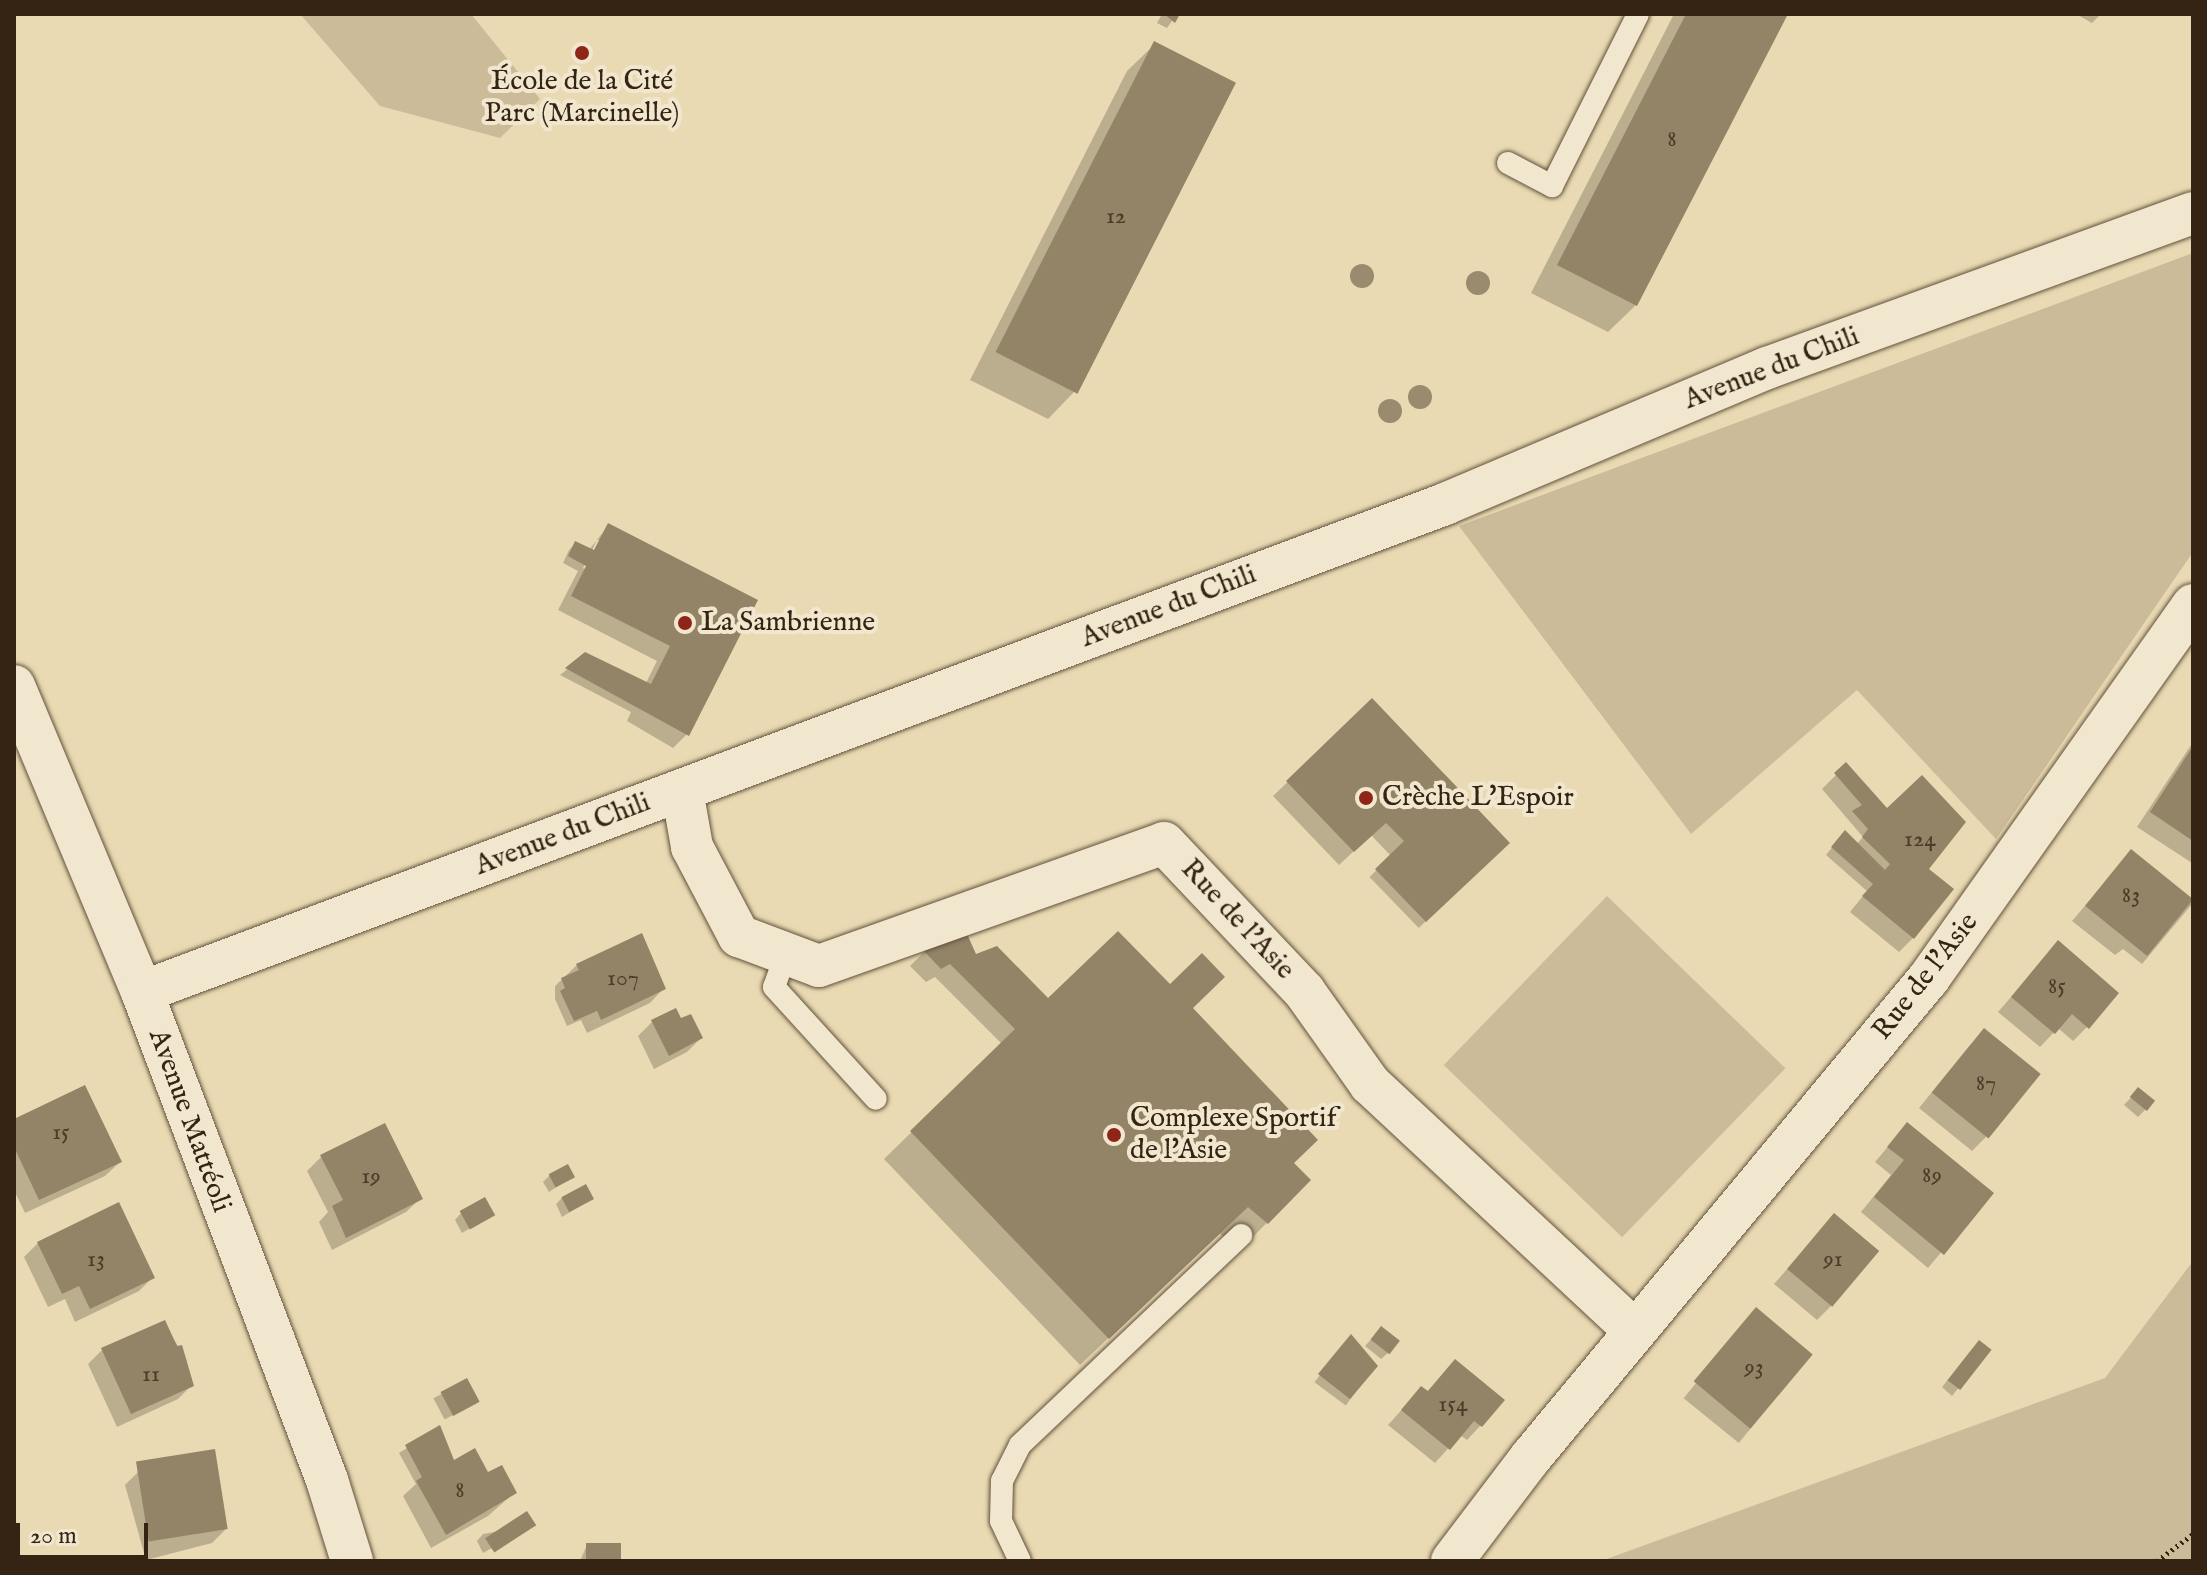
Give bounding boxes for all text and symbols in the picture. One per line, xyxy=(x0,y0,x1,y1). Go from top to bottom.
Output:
marker: École de la Cité Parc (Marcinelle) xyxy=(573,44,591,62)
place label: École de la Cité Parc (Marcinelle) xyxy=(485,65,679,131)
house number: 8 xyxy=(1667,126,1677,154)
house number: 12 xyxy=(1106,203,1126,231)
street label: Avenue du Chili xyxy=(1680,320,1864,418)
street label: Avenue du Chili xyxy=(1077,558,1261,656)
place label: La Sambrienne xyxy=(701,606,875,640)
marker: La Sambrienne xyxy=(676,614,694,632)
place label: Crèche L'Espoir xyxy=(1382,781,1574,815)
street label: Avenue du Chili xyxy=(471,786,655,884)
marker: Crèche L'Espoir xyxy=(1357,789,1375,807)
house number: 124 xyxy=(1904,826,1936,854)
street label: Rue de l'Asie xyxy=(1173,853,1301,987)
house number: 83 xyxy=(2122,882,2140,910)
street label: Rue de l'Asie xyxy=(1866,907,1986,1047)
house number: 107 xyxy=(607,965,639,993)
house number: 85 xyxy=(2048,973,2066,1001)
street label: Avenue Mattéoli xyxy=(140,1025,238,1217)
house number: 87 xyxy=(1976,1070,1996,1098)
place label: Complexe Sportif de l'Asie xyxy=(1130,1102,1337,1168)
house number: 15 xyxy=(52,1119,70,1147)
marker: Complexe Sportif de l'Asie xyxy=(1105,1126,1123,1144)
house number: 89 xyxy=(1922,1162,1942,1190)
house number: 19 xyxy=(361,1163,381,1191)
house number: 13 xyxy=(87,1246,105,1274)
house number: 91 xyxy=(1823,1246,1843,1274)
house number: 93 xyxy=(1744,1354,1764,1382)
house number: 11 xyxy=(142,1361,160,1389)
house number: 154 xyxy=(1438,1391,1468,1419)
house number: 8 xyxy=(455,1477,465,1505)
scale bar xyxy=(20,1507,152,1557)
text: 20 m xyxy=(30,1521,77,1552)

